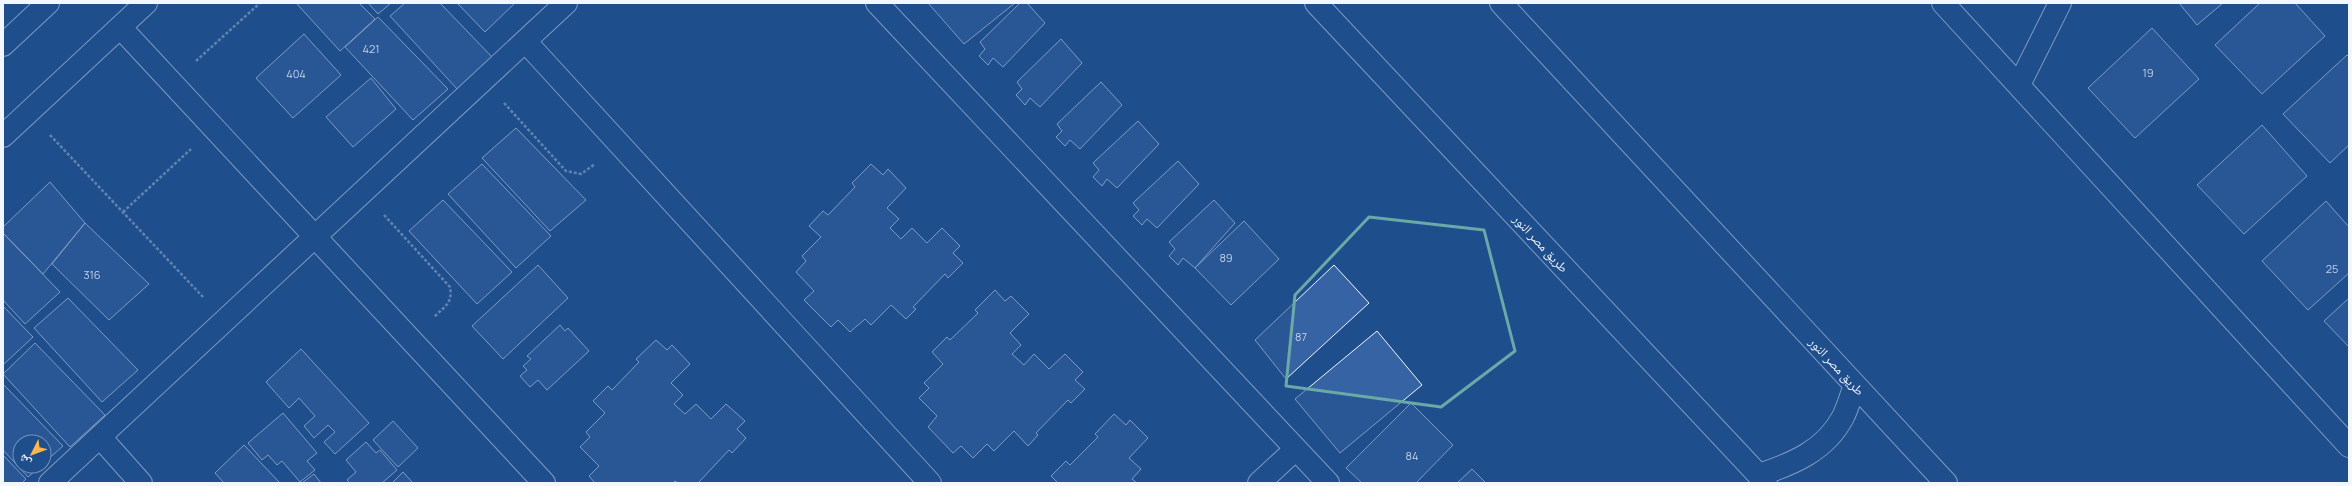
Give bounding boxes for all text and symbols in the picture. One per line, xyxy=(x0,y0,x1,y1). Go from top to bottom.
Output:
house number: 421 xyxy=(362,41,380,56)
house number: 19 xyxy=(2142,65,2154,80)
house number: 404 xyxy=(286,66,306,81)
street label: طريق مصر النور xyxy=(1509,209,1573,276)
house number: 89 xyxy=(1219,250,1233,265)
house number: 25 xyxy=(2326,261,2338,276)
house number: 316 xyxy=(83,267,101,282)
house number: 87 xyxy=(1295,329,1307,344)
street label: طريق مصر النور xyxy=(1805,332,1869,399)
north arrow xyxy=(12,434,52,474)
house number: 84 xyxy=(1406,448,1418,463)
text: ش xyxy=(14,451,34,470)

